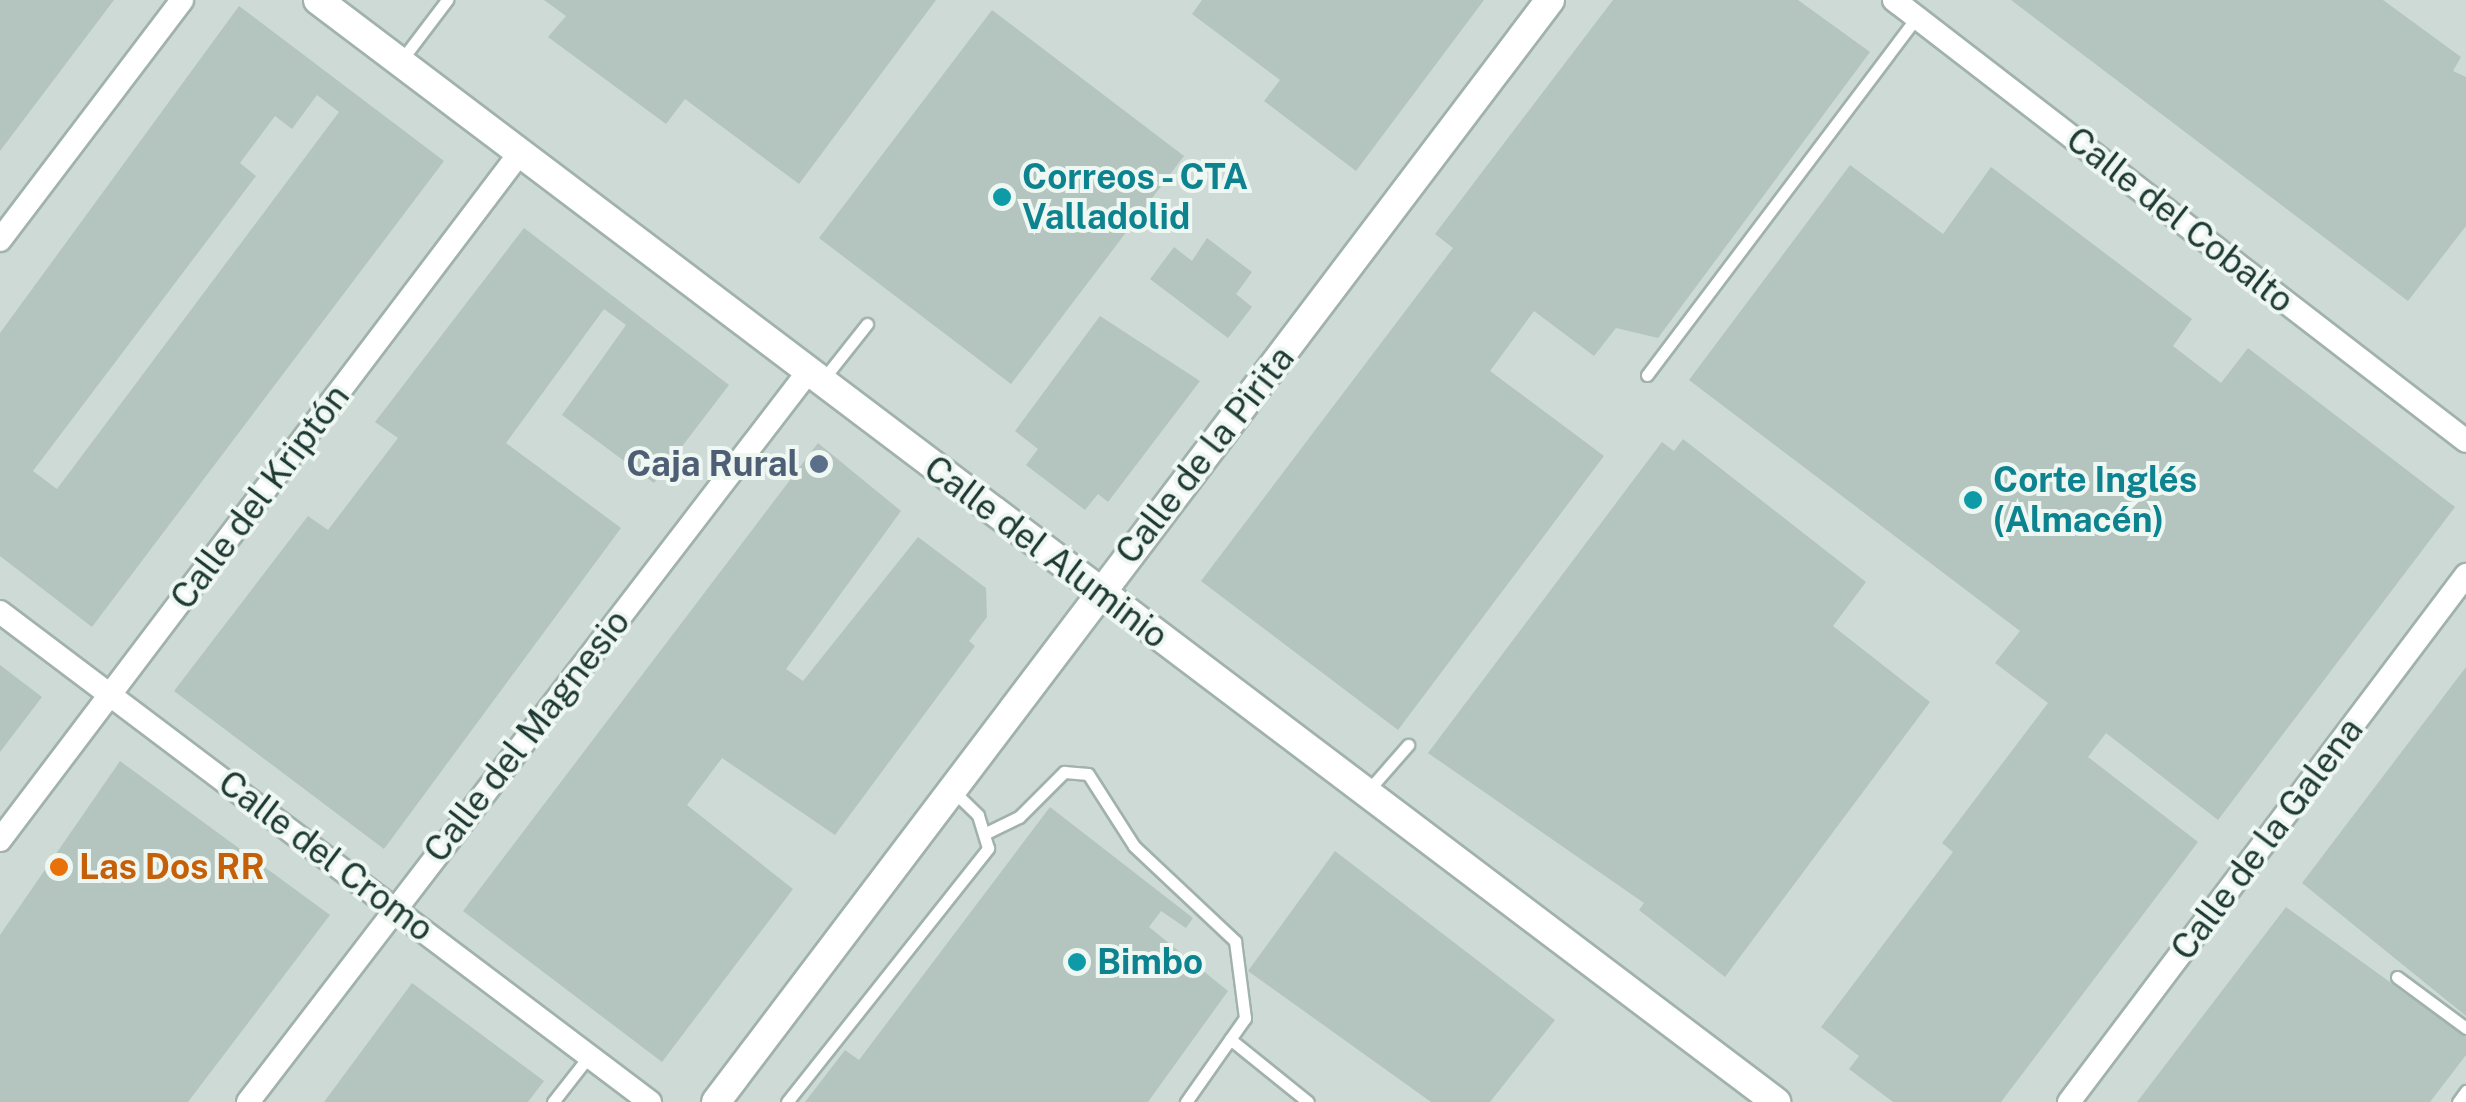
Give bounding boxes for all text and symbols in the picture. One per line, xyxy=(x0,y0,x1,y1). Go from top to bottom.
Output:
street label: Calle del Cobalto xyxy=(2058,118,2302,322)
place label: Correos - CTA Valladolid xyxy=(1022,156,1253,238)
marker: Correos - CTA Valladolid xyxy=(991,186,1013,208)
street label: Calle de la Pirita xyxy=(1107,338,1303,572)
street label: Calle del Kriptón xyxy=(162,376,358,618)
place label: Caja Rural xyxy=(626,443,799,485)
street label: Calle del Aluminio xyxy=(916,447,1176,657)
marker: Caja Rural xyxy=(808,453,830,475)
place label: Corte Inglés (Almacén) xyxy=(1993,459,2197,541)
marker: Corte Inglés (Almacén) xyxy=(1962,489,1984,511)
street label: Calle del Magnesio xyxy=(415,601,639,871)
street label: Calle de la Galena xyxy=(2162,709,2372,969)
street label: Calle del Cromo xyxy=(210,761,442,951)
place label: Las Dos RR xyxy=(79,846,265,888)
marker: Las Dos RR xyxy=(48,856,70,878)
place label: Bimbo xyxy=(1097,941,1203,983)
marker: Bimbo xyxy=(1066,951,1088,973)

